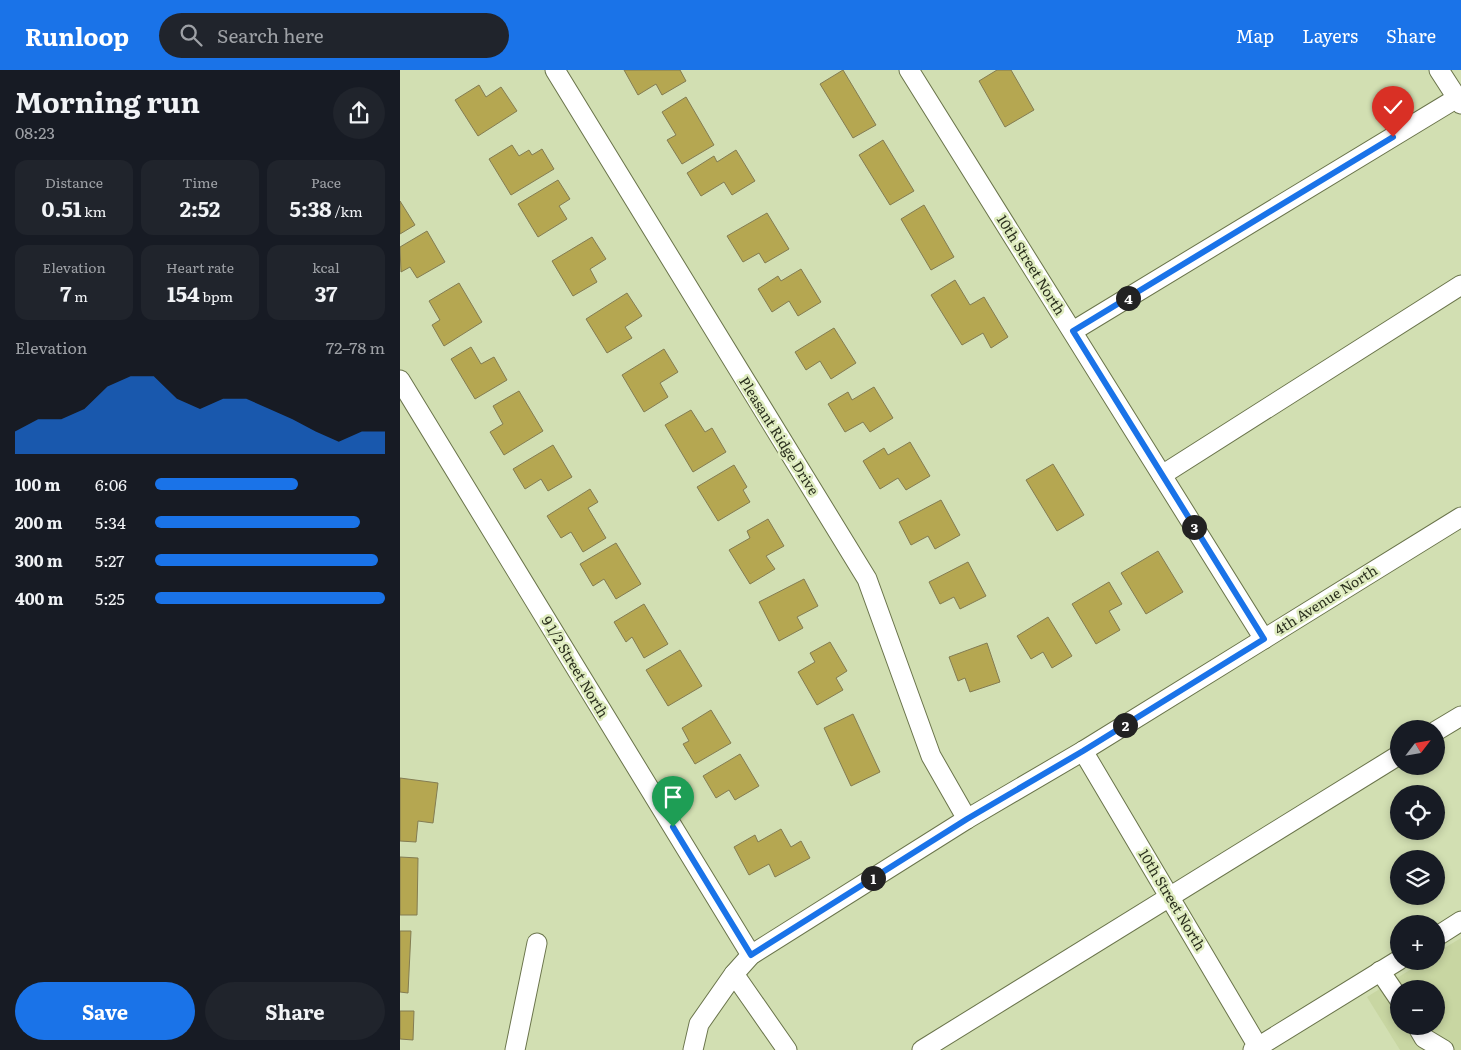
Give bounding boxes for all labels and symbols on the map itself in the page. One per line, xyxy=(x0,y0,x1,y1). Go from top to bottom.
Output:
pin xyxy=(1372,86,1414,137)
street label: 10th Street North xyxy=(993,210,1071,319)
pin: 4 xyxy=(1116,286,1140,310)
street label: Pleasant Ridge Drive xyxy=(735,372,824,499)
pin: 3 xyxy=(1182,514,1206,540)
street label: 4th Avenue North xyxy=(1270,559,1381,639)
street label: 9 1/2 Street North xyxy=(538,612,614,721)
pin: 2 xyxy=(1112,712,1138,738)
north arrow xyxy=(1390,720,1445,775)
pin xyxy=(652,776,694,827)
street label: 10th Street North xyxy=(1135,845,1211,954)
pin: 1 xyxy=(860,866,886,890)

